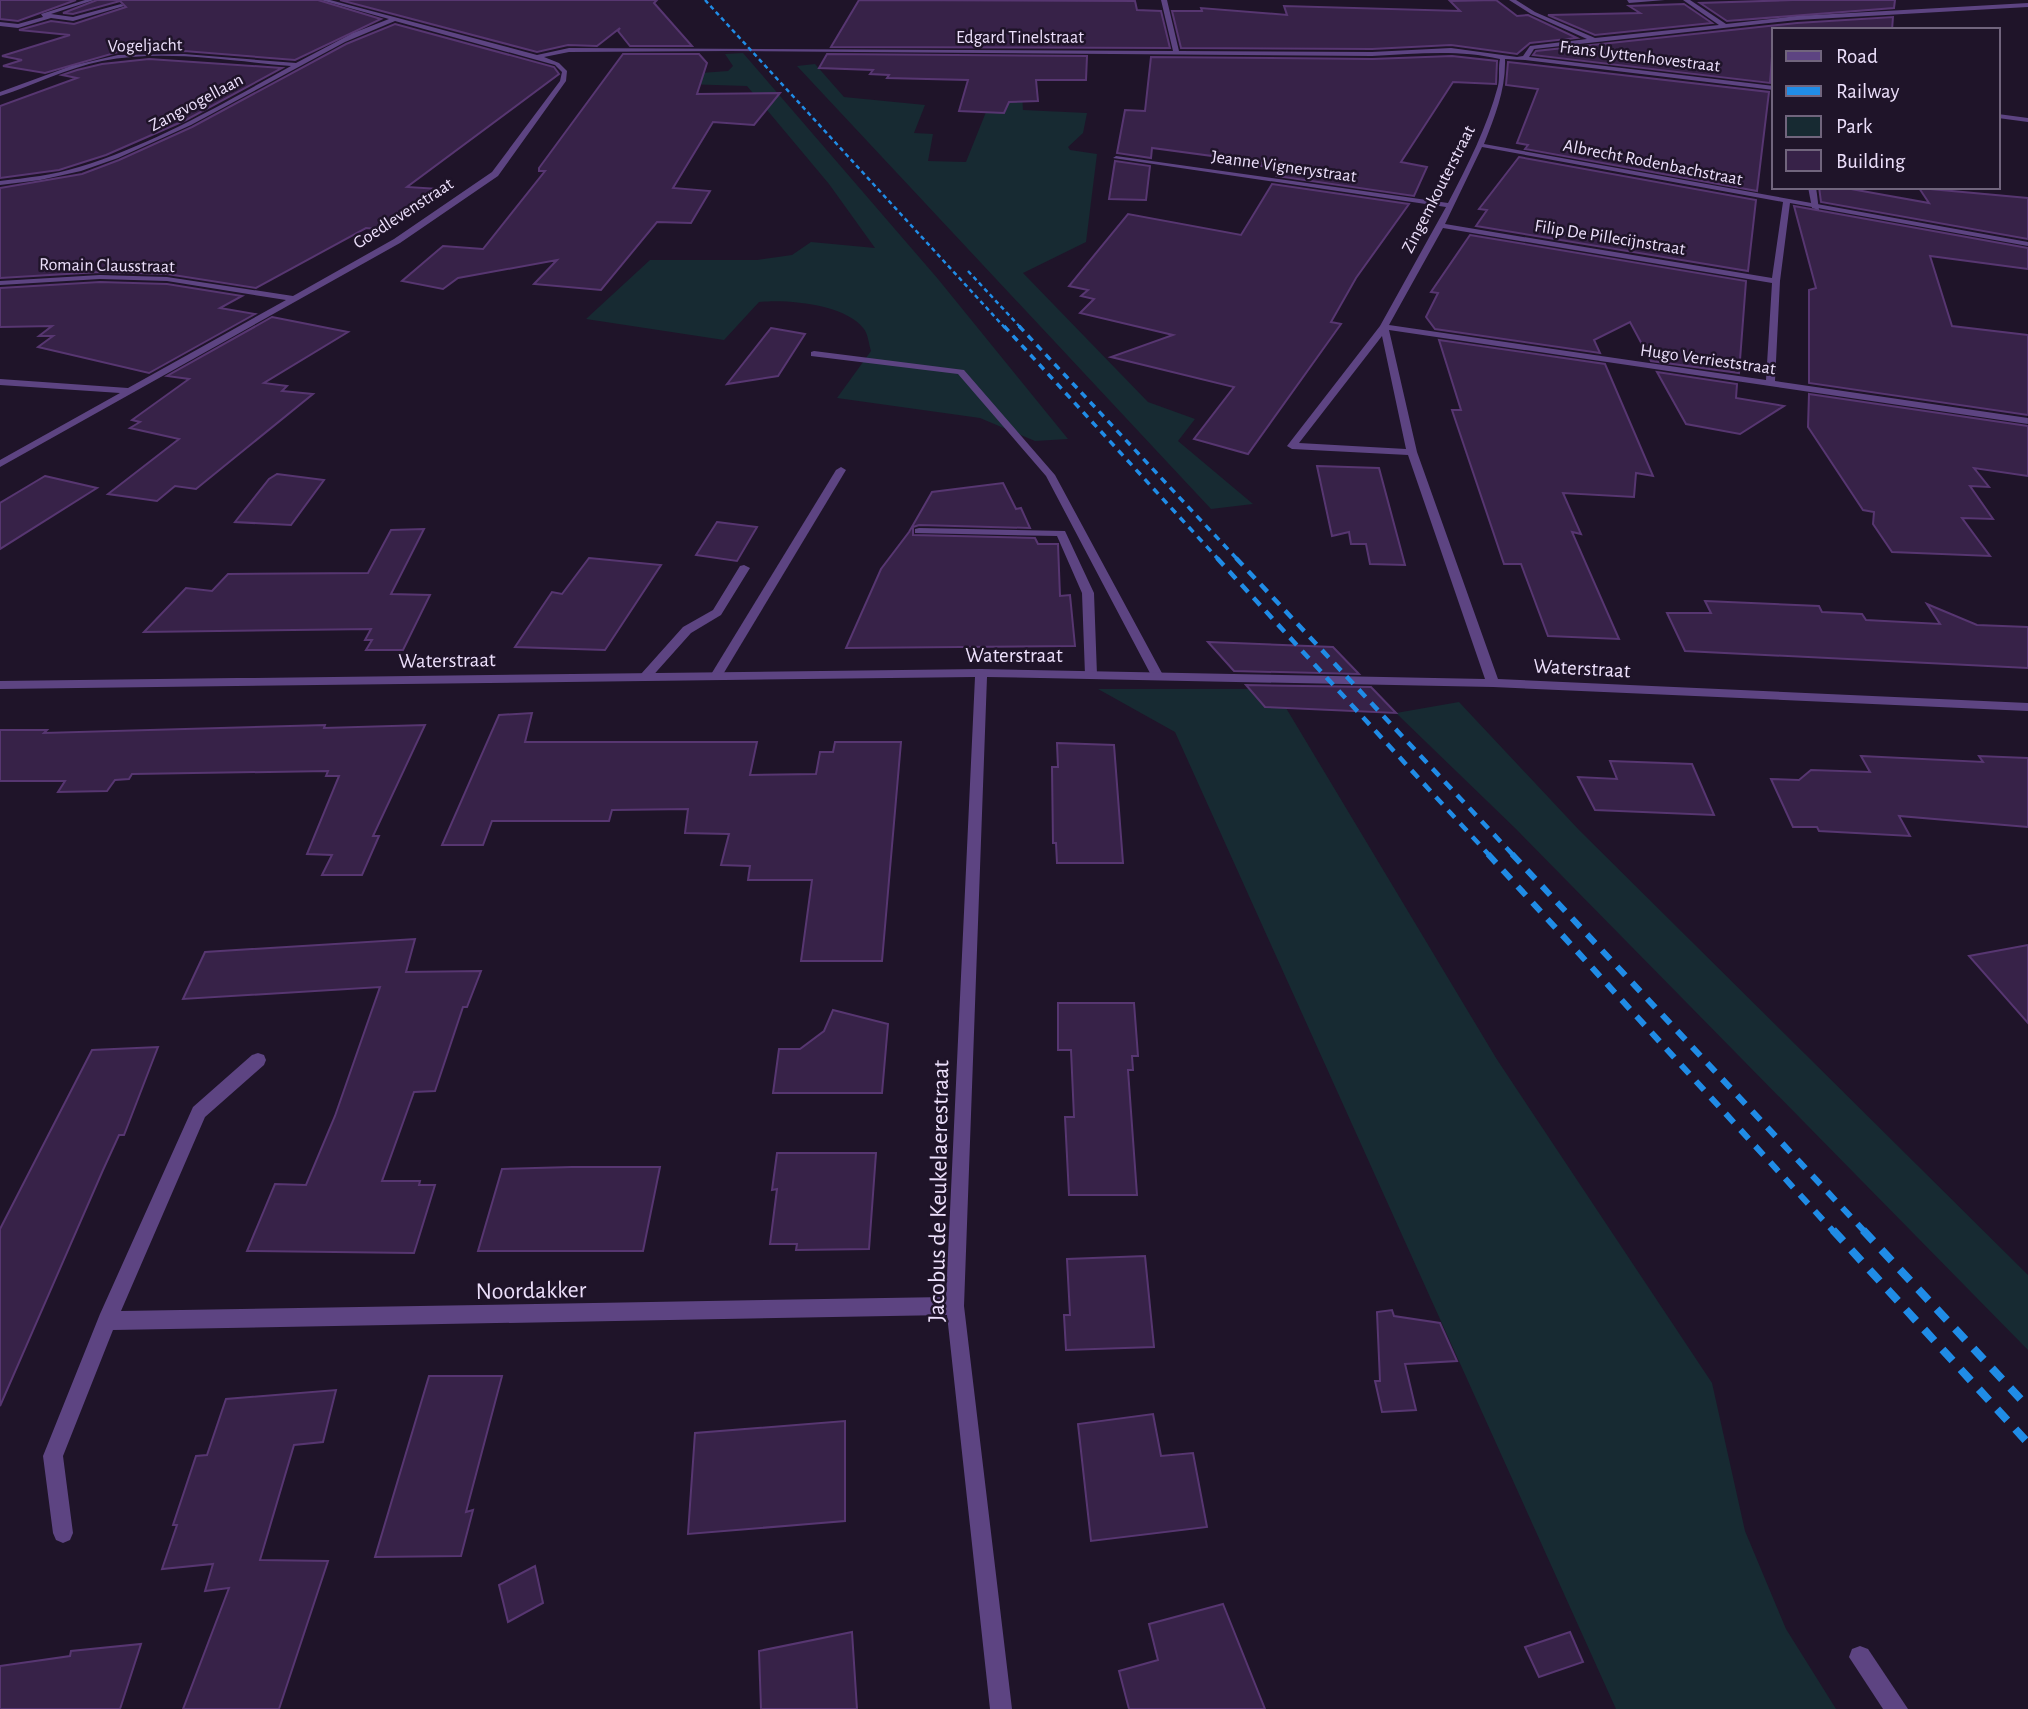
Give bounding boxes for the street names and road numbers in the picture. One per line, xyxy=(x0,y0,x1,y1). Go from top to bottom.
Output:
street label: Edgard Tinelstraat xyxy=(956,29,1084,47)
street label: Vogeljacht xyxy=(107,36,183,56)
street label: Frans Uyttenhovestraat xyxy=(1559,38,1721,76)
street label: Zangvogellaan xyxy=(147,71,246,135)
street label: Zingemkouterstraat xyxy=(1399,123,1479,256)
street label: Albrecht Rodenbachstraat xyxy=(1562,137,1744,189)
street label: Jeanne Vignerystraat xyxy=(1210,148,1358,186)
street label: Goedlevenstraat xyxy=(350,175,457,253)
street label: Filip De Pillecijnstraat xyxy=(1533,217,1687,259)
street label: Romain Clausstraat xyxy=(39,256,175,276)
street label: Hugo Verrieststraat xyxy=(1639,342,1777,378)
street label: Waterstraat xyxy=(965,645,1063,666)
street label: Waterstraat xyxy=(398,649,496,672)
street label: Waterstraat xyxy=(1533,655,1631,682)
street label: Jacobus de Keukelaerestraat xyxy=(925,1059,953,1322)
street label: Noordakker xyxy=(475,1278,587,1304)

